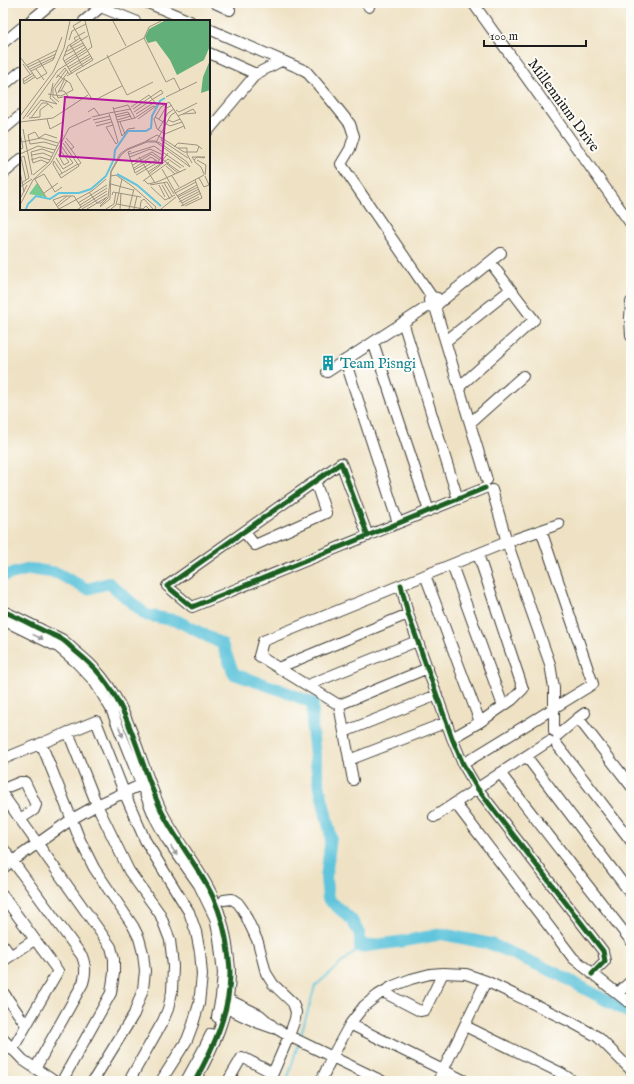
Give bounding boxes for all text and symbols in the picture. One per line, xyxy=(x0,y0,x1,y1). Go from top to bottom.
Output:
inset map xyxy=(20,20,210,210)
scale bar xyxy=(484,22,586,48)
text: 100 m xyxy=(490,29,518,44)
street label: Millennium Drive xyxy=(523,55,604,156)
building icon: Team Pisngi xyxy=(319,354,337,372)
place label: Team Pisngi xyxy=(340,354,416,373)
one-way arrow xyxy=(32,634,44,641)
one-way arrow xyxy=(119,727,125,739)
one-way arrow xyxy=(170,845,178,856)

